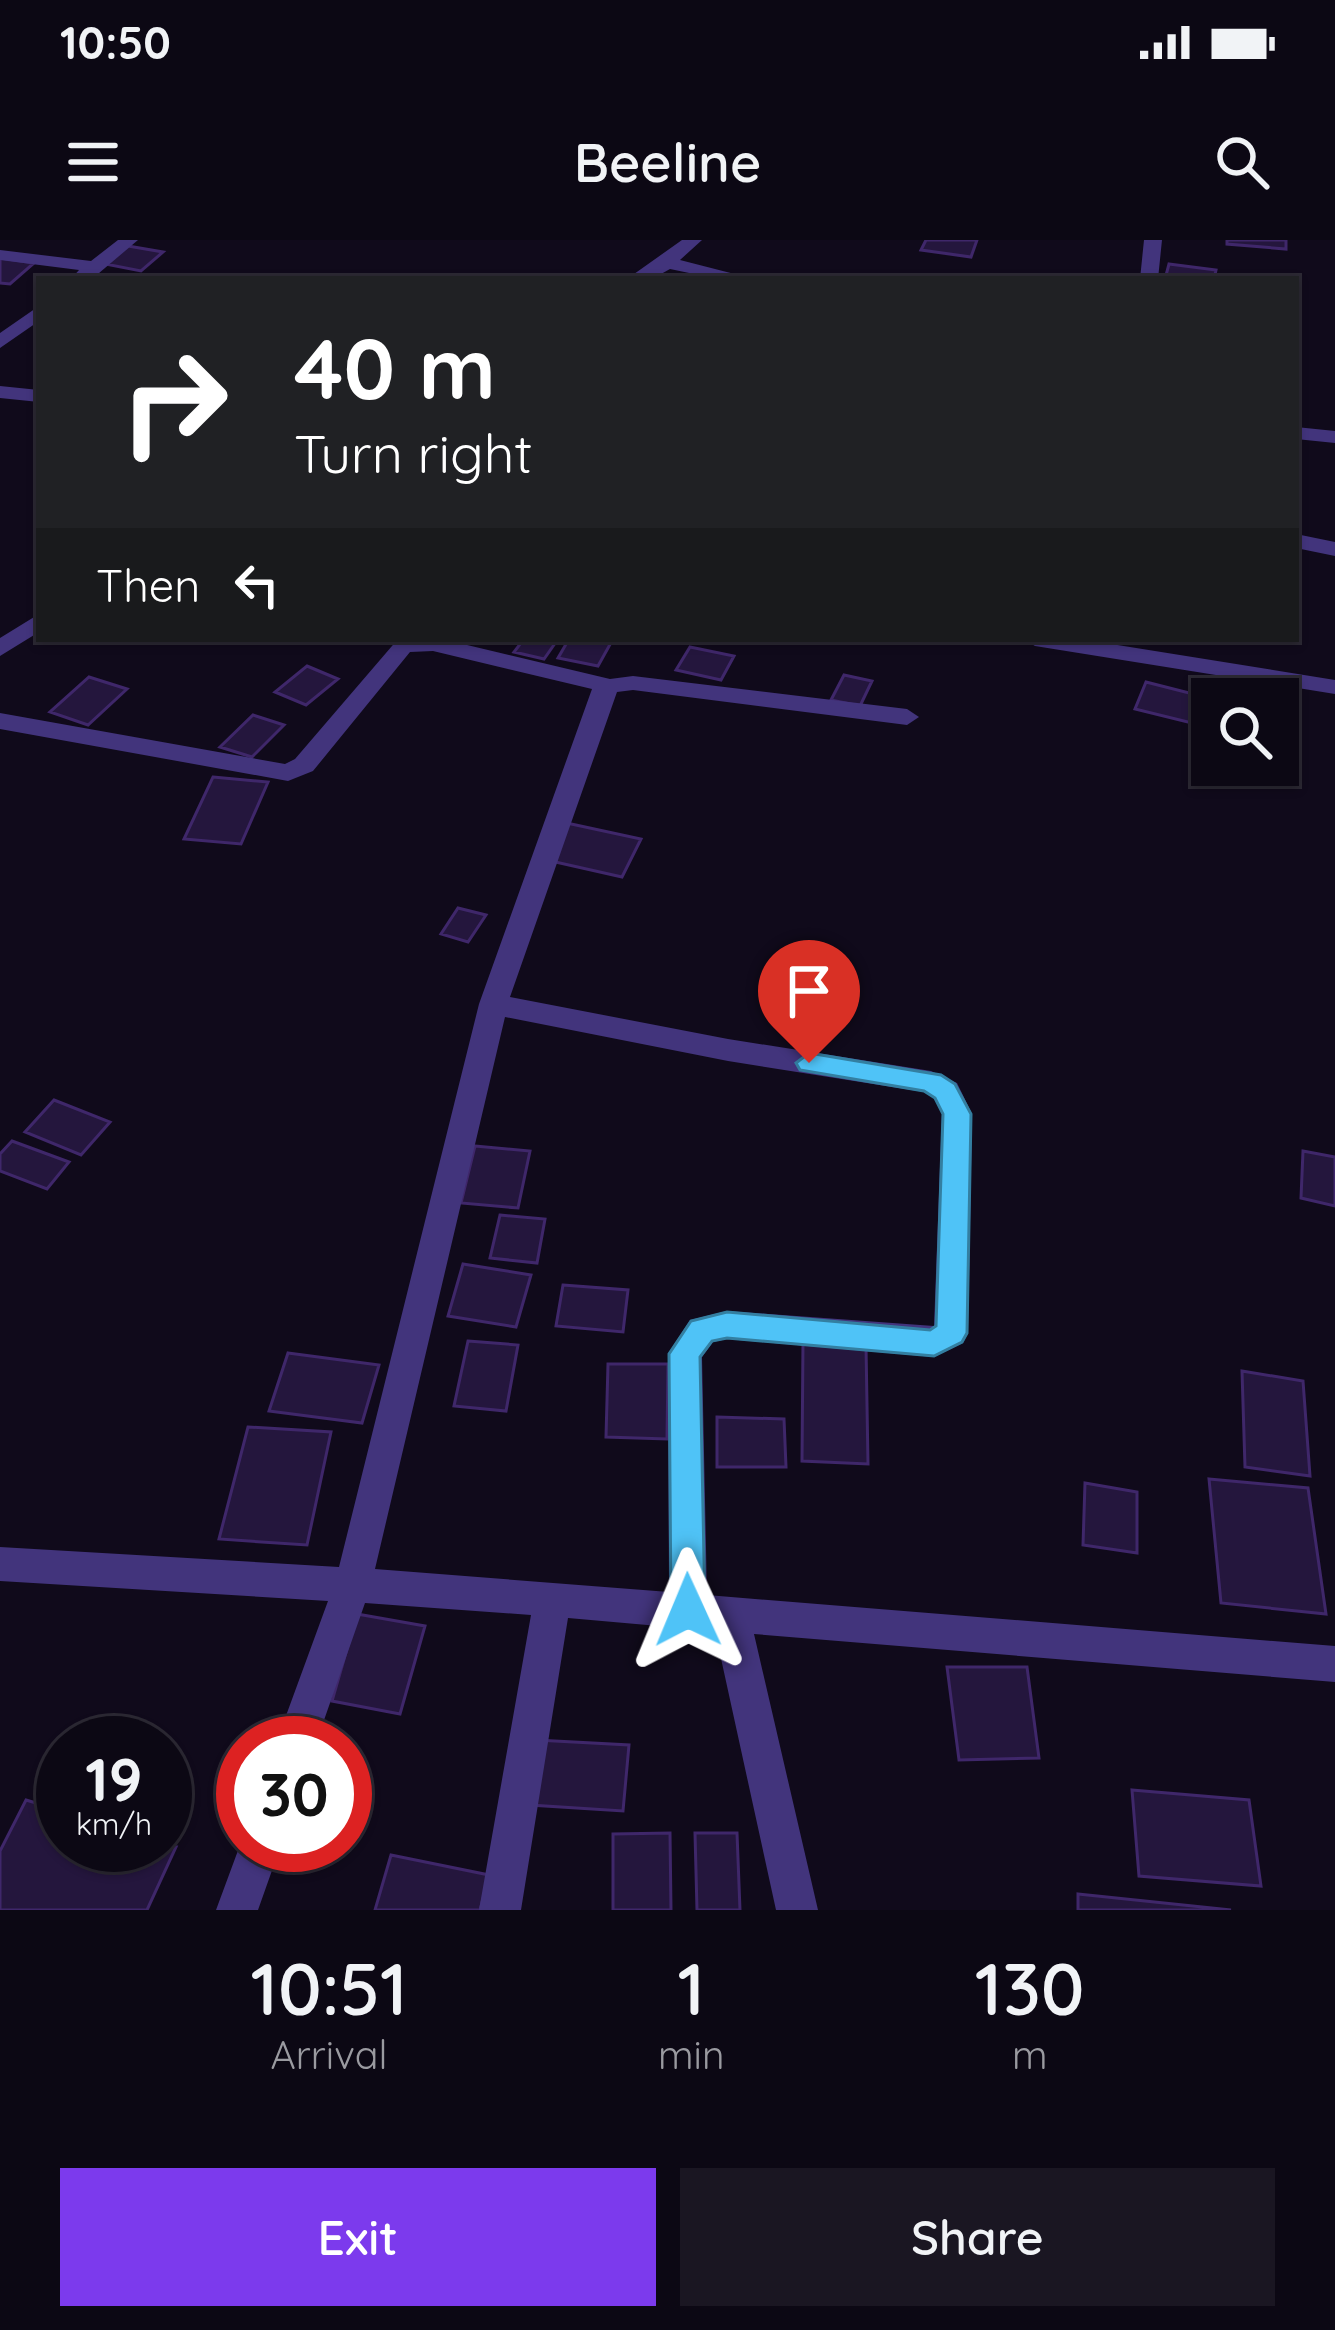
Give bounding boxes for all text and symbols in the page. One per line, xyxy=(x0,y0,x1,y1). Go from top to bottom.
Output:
text: 10:50 xyxy=(60,14,171,70)
text: Beeline xyxy=(574,128,761,196)
icon: menu xyxy=(60,129,126,195)
icon: search xyxy=(1209,129,1275,195)
text: 40 m xyxy=(294,315,496,420)
icon: right xyxy=(96,324,252,480)
text: Turn right xyxy=(294,419,533,487)
icon: left xyxy=(224,552,290,618)
text: Then xyxy=(96,557,200,613)
map controls xyxy=(1191,678,1299,786)
button: search xyxy=(1191,678,1299,786)
pin xyxy=(758,940,860,1063)
icon: arrive xyxy=(776,958,842,1024)
position arrow xyxy=(625,1547,751,1673)
speed limit sign: 30 xyxy=(216,1716,372,1872)
text: 19 xyxy=(85,1741,143,1816)
text: km/h xyxy=(76,1805,152,1843)
text: 10:51 xyxy=(250,1943,408,2033)
text: 1 xyxy=(677,1943,705,2033)
text: 130 xyxy=(975,1943,1085,2033)
text: Arrival xyxy=(271,2030,387,2079)
text: min xyxy=(658,2030,724,2079)
text: m xyxy=(1012,2030,1048,2079)
button: Exit xyxy=(60,2168,656,2306)
button: Share xyxy=(680,2168,1275,2306)

